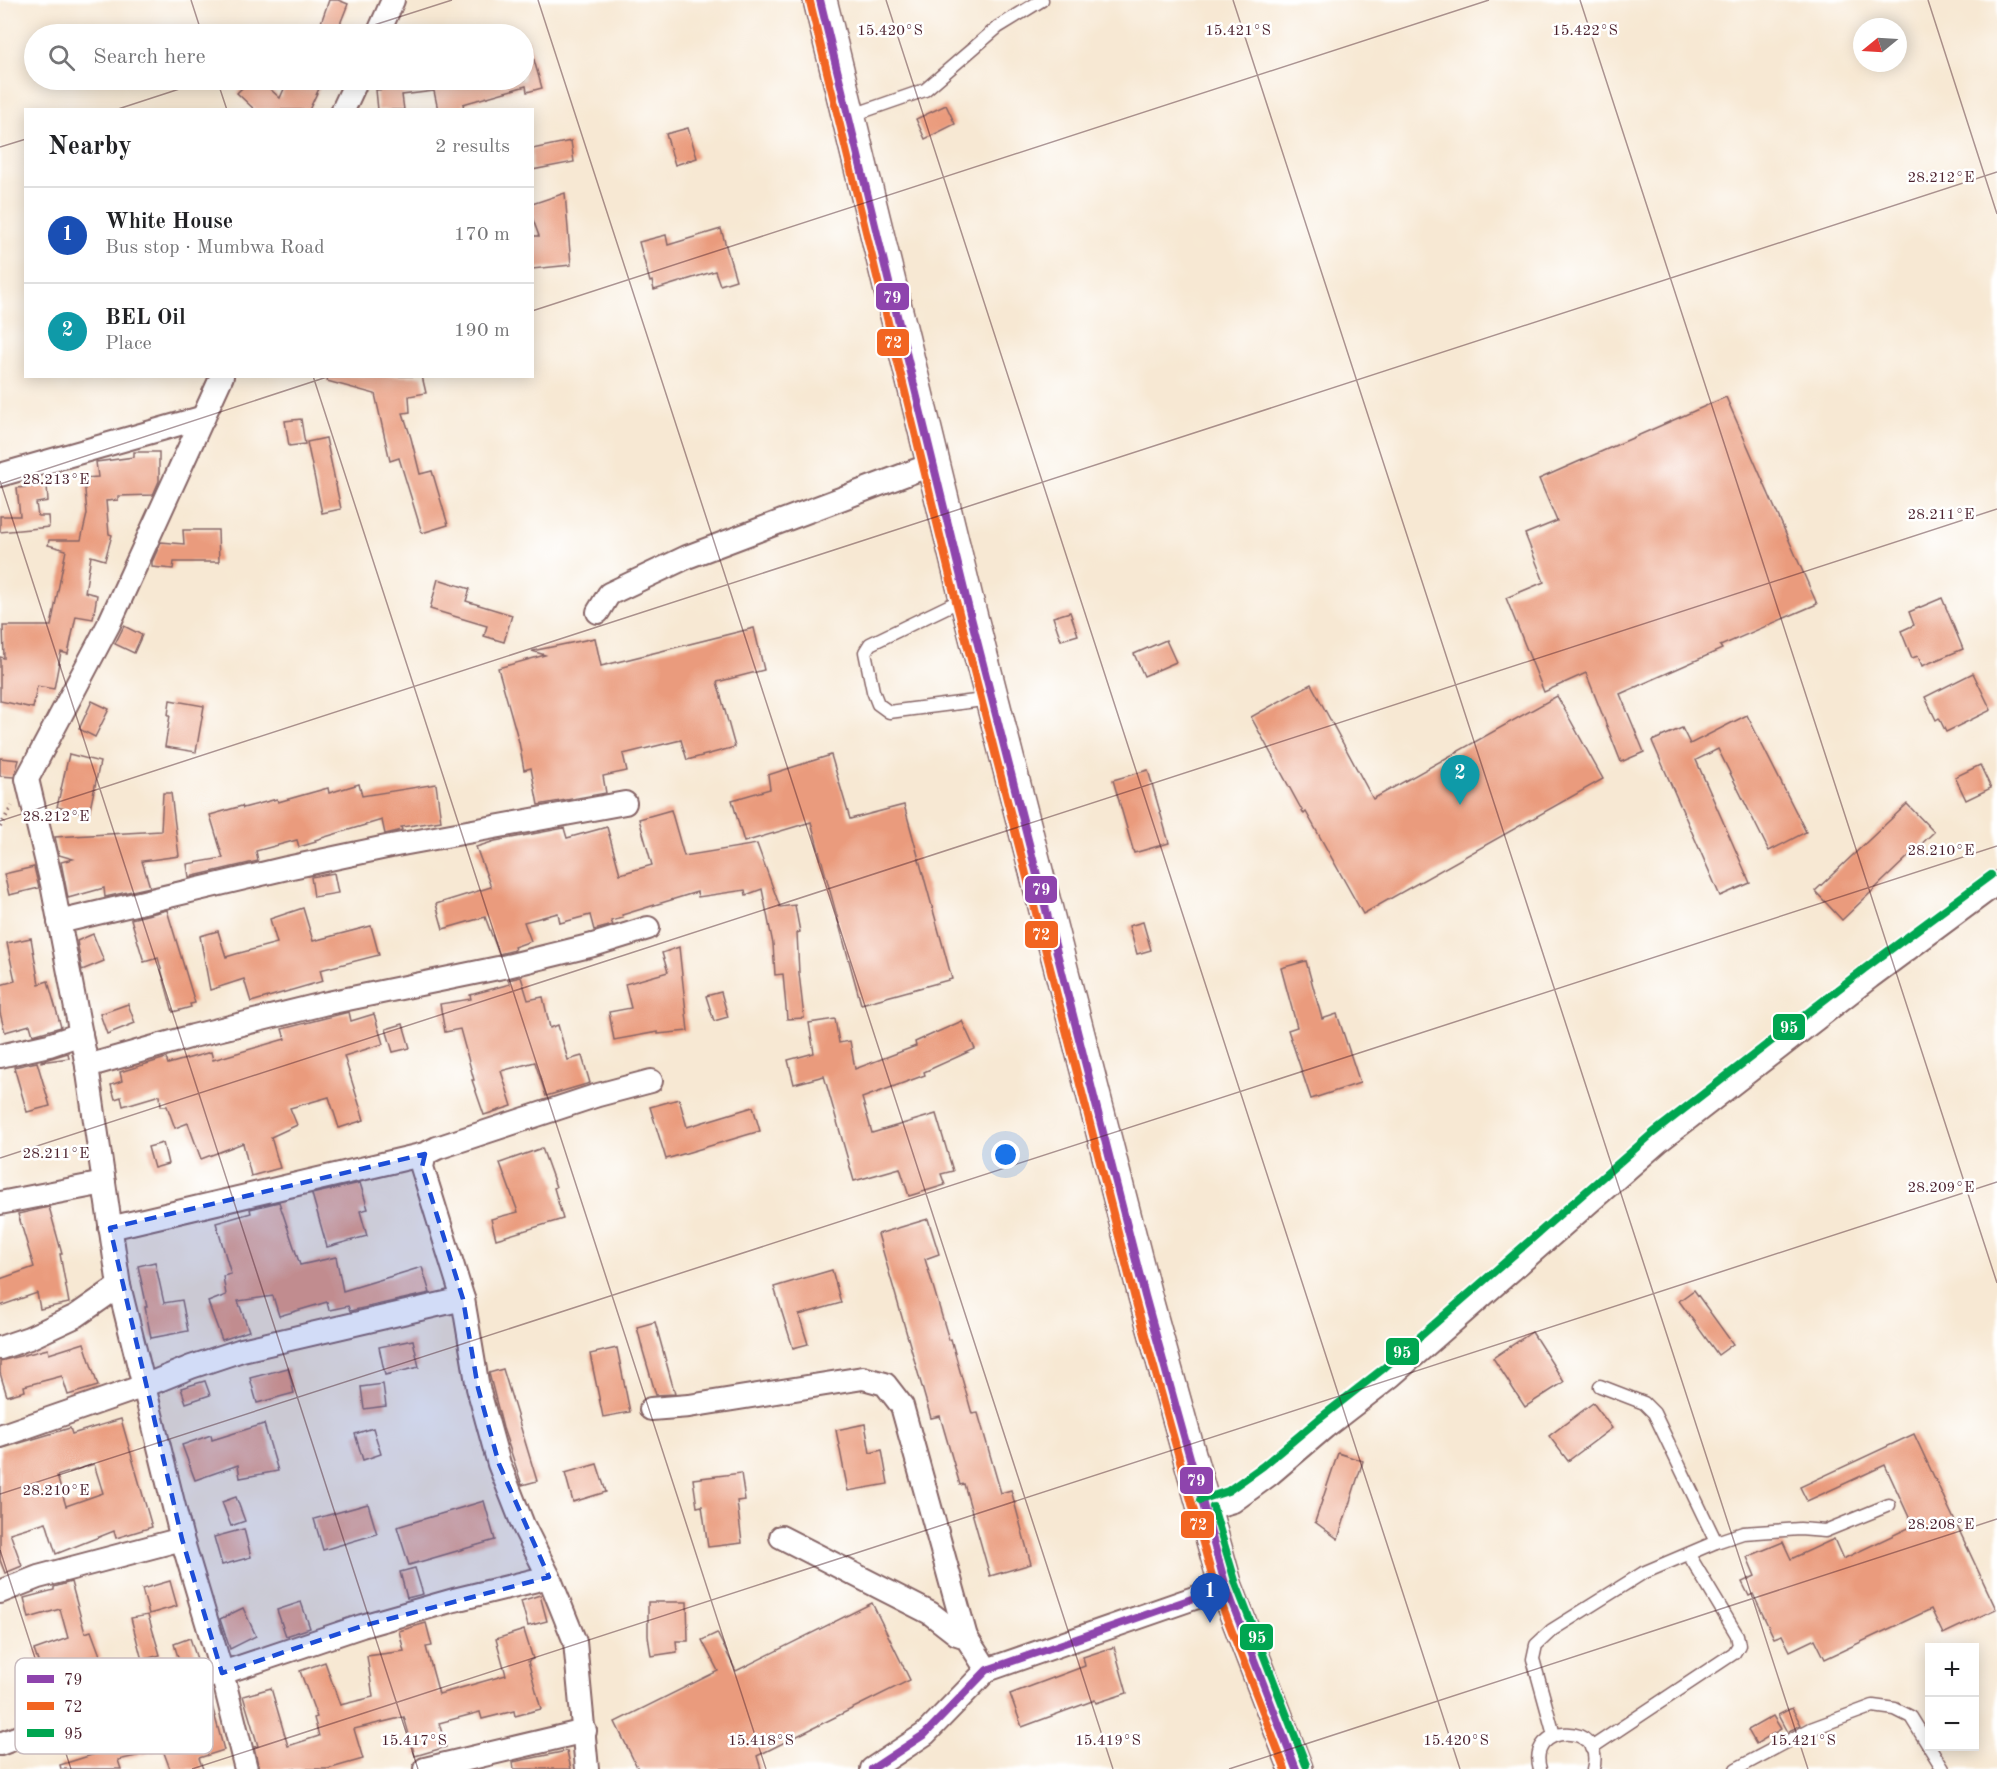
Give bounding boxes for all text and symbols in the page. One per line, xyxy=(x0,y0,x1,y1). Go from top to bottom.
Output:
north arrow xyxy=(1853,18,1907,72)
search box xyxy=(24,24,534,90)
text: 15.420°S xyxy=(857,24,923,39)
text: 15.421°S xyxy=(1205,24,1271,39)
text: 15.422°S xyxy=(1552,24,1618,39)
icon: search xyxy=(45,41,78,74)
text: Search here xyxy=(93,46,206,68)
text: Nearby xyxy=(48,134,132,160)
text: 2 results xyxy=(435,137,510,157)
text: 28.212°E xyxy=(1908,171,1974,186)
text: White House xyxy=(105,211,233,233)
text: 1 xyxy=(62,225,73,245)
text: 170 m xyxy=(454,225,510,245)
text: Bus stop · Mumbwa Road xyxy=(105,238,325,258)
line badge: 79 xyxy=(875,282,910,311)
text: 79 xyxy=(883,291,901,307)
text: BEL Oil xyxy=(105,307,186,329)
text: 2 xyxy=(62,321,73,341)
text: 190 m xyxy=(454,321,510,341)
line badge: 72 xyxy=(876,328,910,357)
text: Place xyxy=(105,334,152,354)
text: 72 xyxy=(884,336,902,352)
text: 28.213°E xyxy=(23,473,89,488)
text: 28.211°E xyxy=(1908,508,1974,523)
pin: 2 xyxy=(1440,756,1480,805)
text: 28.212°E xyxy=(23,810,89,825)
text: 28.210°E xyxy=(1908,844,1974,859)
line badge: 79 xyxy=(1024,875,1058,904)
text: 79 xyxy=(1032,883,1050,899)
line badge: 72 xyxy=(1024,920,1059,949)
text: 72 xyxy=(1032,928,1050,944)
line badge: 95 xyxy=(1772,1013,1806,1041)
text: 95 xyxy=(1780,1021,1798,1037)
your location xyxy=(991,1140,1020,1169)
text: 28.211°E xyxy=(23,1147,89,1162)
text: 28.209°E xyxy=(1908,1181,1974,1196)
line badge: 95 xyxy=(1385,1337,1420,1366)
text: 95 xyxy=(1393,1346,1411,1362)
line badge: 79 xyxy=(1179,1466,1214,1495)
text: 79 xyxy=(1187,1474,1205,1490)
text: 28.210°E xyxy=(23,1484,89,1499)
line badge: 72 xyxy=(1180,1510,1215,1539)
text: 72 xyxy=(1189,1518,1207,1534)
text: 28.208°E xyxy=(1908,1518,1974,1533)
pin: 1 xyxy=(1190,1574,1230,1623)
line badge: 95 xyxy=(1239,1623,1274,1651)
text: 95 xyxy=(1248,1631,1266,1647)
map controls xyxy=(1925,1643,1979,1751)
button: + xyxy=(1925,1643,1979,1697)
legend xyxy=(15,1658,213,1754)
text: 79 xyxy=(64,1673,83,1689)
button: − xyxy=(1925,1697,1979,1751)
text: 72 xyxy=(64,1700,83,1716)
text: 95 xyxy=(64,1727,83,1743)
text: 15.417°S xyxy=(381,1734,447,1749)
text: 15.418°S xyxy=(728,1734,794,1749)
text: 15.419°S xyxy=(1075,1734,1141,1749)
text: 15.420°S xyxy=(1423,1734,1489,1749)
text: 15.421°S xyxy=(1770,1734,1836,1749)

